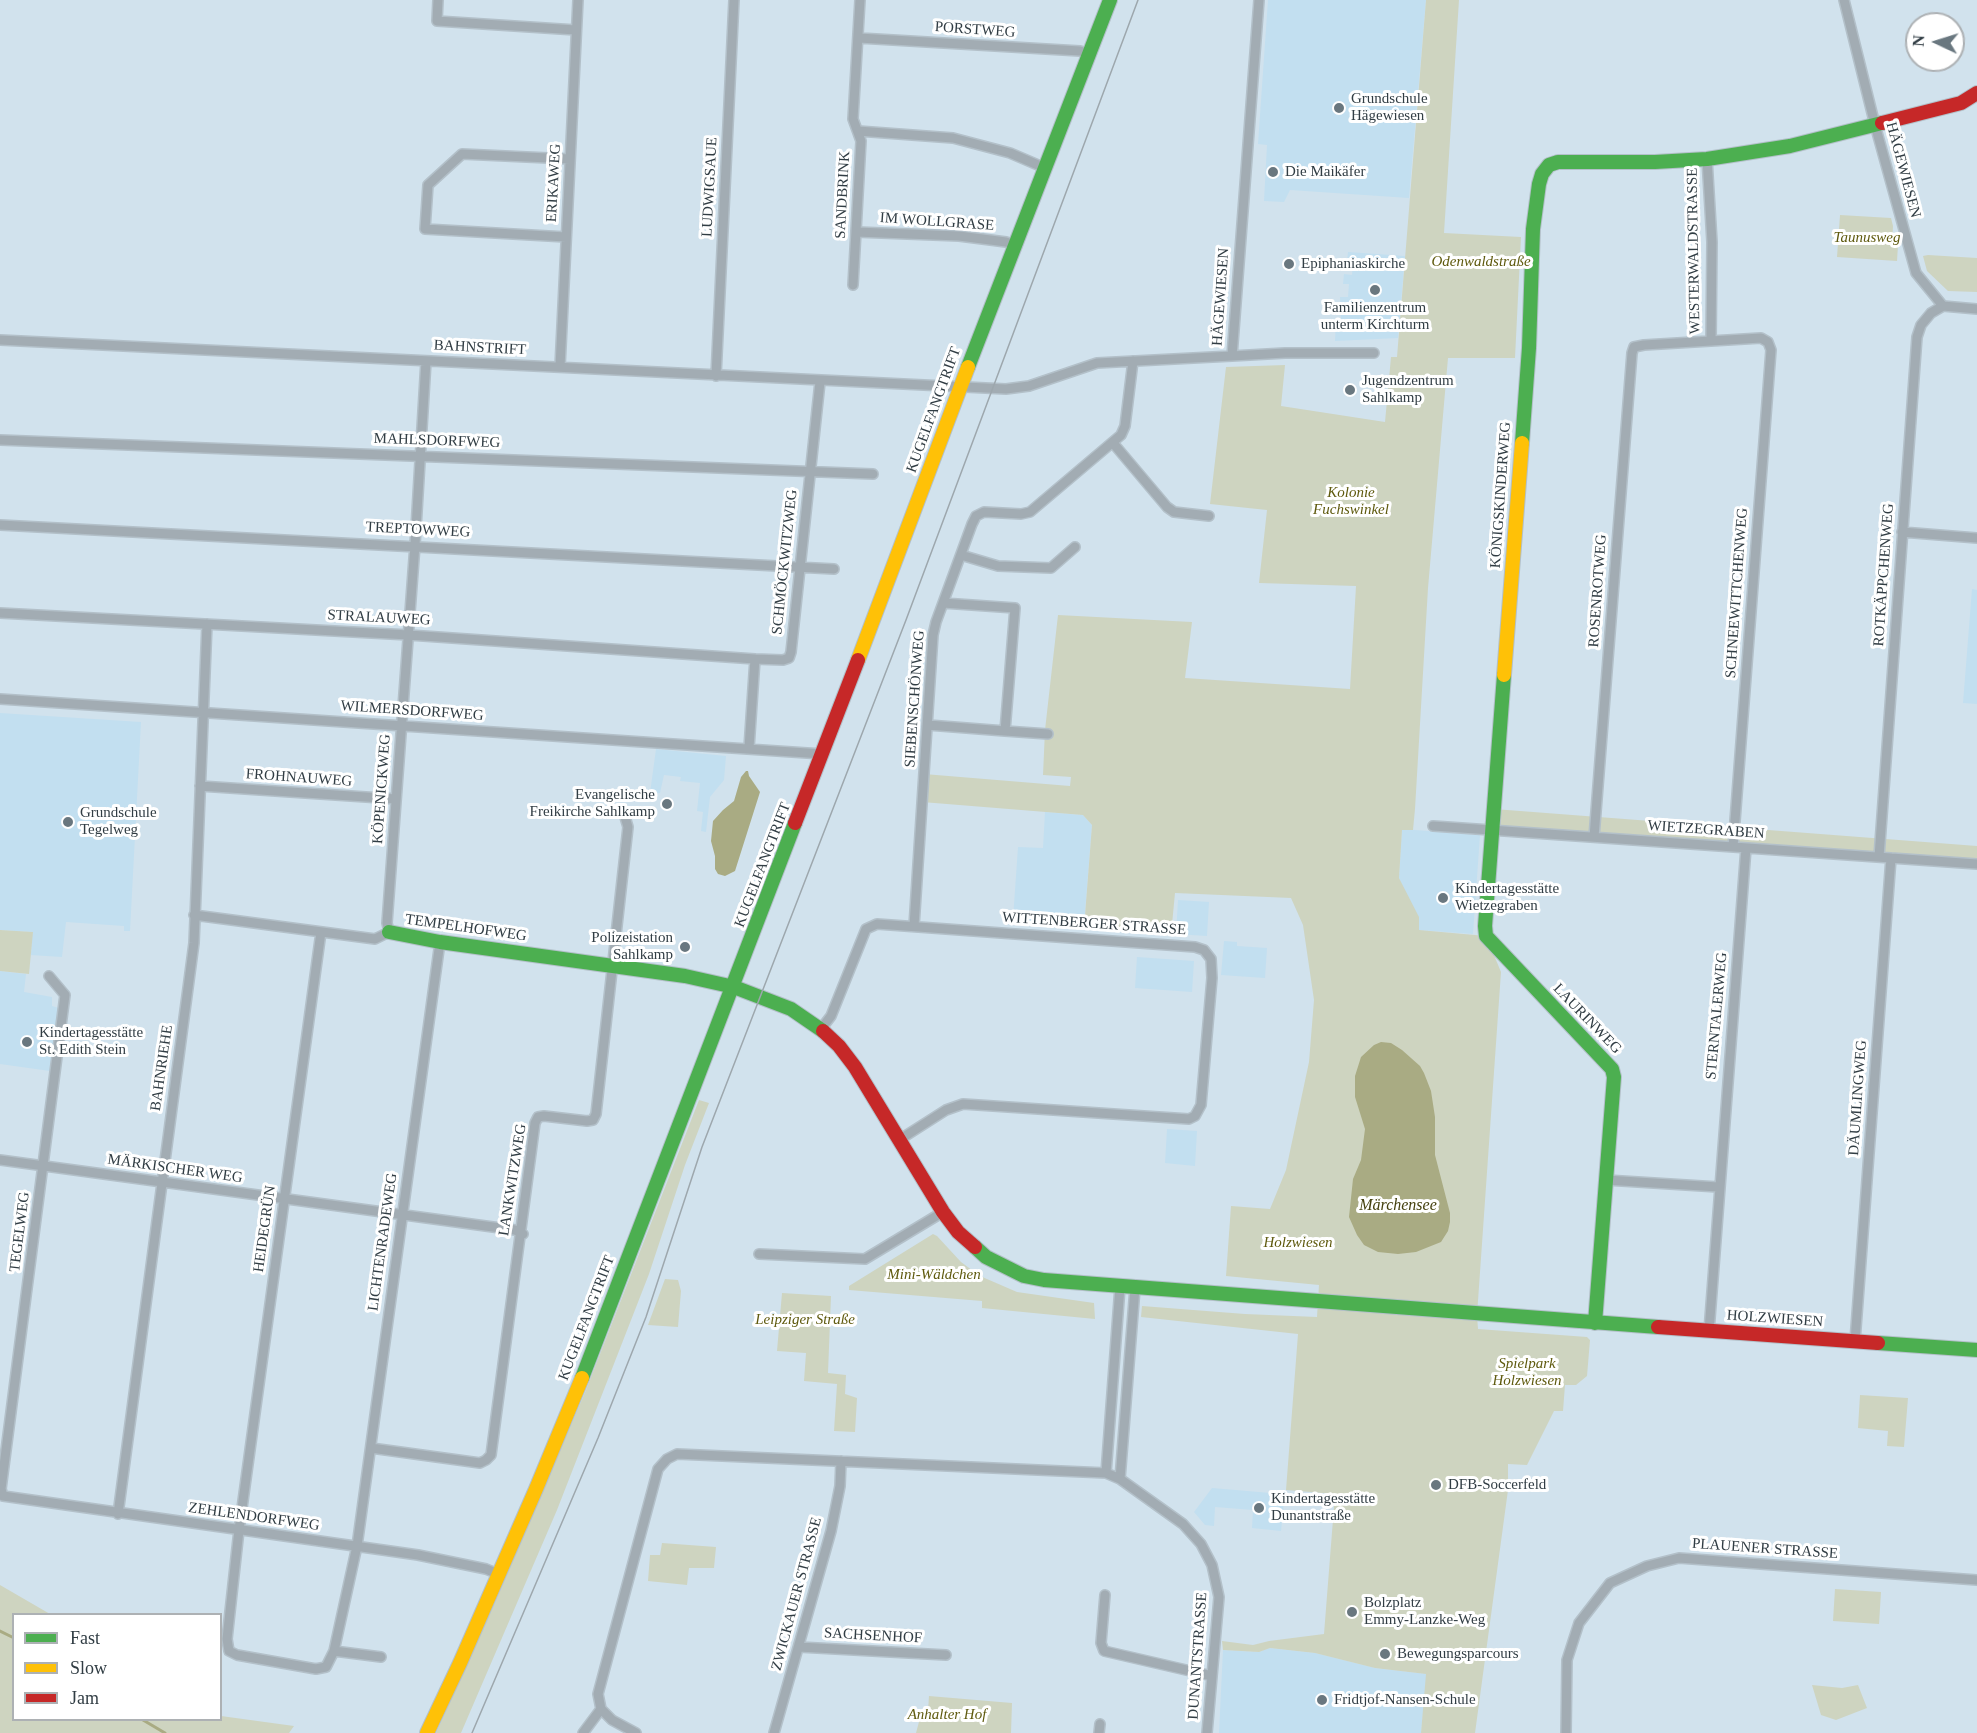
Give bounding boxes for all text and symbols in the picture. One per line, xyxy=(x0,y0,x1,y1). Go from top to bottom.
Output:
north arrow xyxy=(1905,12,1965,72)
street label: PORSTWEG xyxy=(934,18,1016,42)
text: N xyxy=(1910,34,1927,47)
place label: Grundschule Hägewiesen xyxy=(1351,90,1428,125)
marker: Grundschule Hägewiesen xyxy=(1332,101,1346,115)
street label: HÄGEWIESEN xyxy=(1882,120,1924,220)
street label: LUDWIGSAUE xyxy=(698,137,722,237)
street label: ERIKAWEG xyxy=(543,143,565,223)
street label: SANDBRINK xyxy=(832,151,854,239)
place label: Die Maikäfer xyxy=(1285,163,1365,181)
marker: Die Maikäfer xyxy=(1266,165,1280,179)
street label: WESTERWALDSTRASSE xyxy=(1684,168,1704,334)
street label: IM WOLLGRASE xyxy=(879,209,995,235)
park label: Taunusweg xyxy=(1834,229,1900,247)
street label: HÄGEWIESEN xyxy=(1209,247,1233,347)
park label: Odenwaldstraße xyxy=(1431,253,1531,271)
place label: Epiphaniaskirche xyxy=(1301,255,1405,273)
marker: Epiphaniaskirche xyxy=(1282,257,1296,271)
marker: Familienzentrum unterm Kirchturm xyxy=(1368,283,1382,297)
place label: Familienzentrum unterm Kirchturm xyxy=(1321,299,1429,334)
street label: BAHNSTRIFT xyxy=(433,337,527,359)
street label: KUGELFANGTRIFT xyxy=(903,345,965,475)
place label: Jugendzentrum Sahlkamp xyxy=(1362,372,1454,407)
marker: Jugendzentrum Sahlkamp xyxy=(1343,383,1357,397)
street label: KÖNIGSKINDERWEG xyxy=(1487,421,1515,569)
street label: MAHLSDORFWEG xyxy=(373,430,501,452)
park label: Kolonie Fuchswinkel xyxy=(1313,484,1389,519)
street label: SCHMÖCKWITZWEG xyxy=(768,489,802,635)
street label: ROTKÄPPCHENWEG xyxy=(1870,503,1898,647)
street label: SCHNEEWITTCHENWEG xyxy=(1722,507,1752,679)
street label: TREPTOWWEG xyxy=(365,518,471,542)
street label: ROSENROTWEG xyxy=(1585,534,1611,648)
street label: STRALAUWEG xyxy=(327,606,431,630)
street label: SIEBENSCHÖNWEG xyxy=(901,630,929,768)
street label: WILMERSDORFWEG xyxy=(340,697,484,725)
street label: KÖPENICKWEG xyxy=(369,734,395,844)
street label: FROHNAUWEG xyxy=(245,765,353,791)
place label: Evangelische Freikirche Sahlkamp xyxy=(530,786,655,821)
marker: Evangelische Freikirche Sahlkamp xyxy=(660,797,674,811)
street label: KUGELFANGTRIFT xyxy=(731,800,795,930)
place label: Grundschule Tegelweg xyxy=(80,804,157,839)
marker: Grundschule Tegelweg xyxy=(61,815,75,829)
street label: WIETZEGRABEN xyxy=(1647,817,1765,843)
place label: Kindertagesstätte Wietzegraben xyxy=(1455,880,1559,915)
marker: Kindertagesstätte Wietzegraben xyxy=(1436,891,1450,905)
street label: WITTENBERGER STRASSE xyxy=(1001,909,1187,939)
street label: TEMPELHOFWEG xyxy=(404,911,528,945)
place label: Polizeistation Sahlkamp xyxy=(591,929,673,964)
marker: Polizeistation Sahlkamp xyxy=(678,940,692,954)
street label: STERNTALERWEG xyxy=(1702,951,1732,1081)
street label: LAURINWEG xyxy=(1549,980,1625,1058)
place label: Kindertagesstätte St. Edith Stein xyxy=(39,1024,143,1059)
street label: BAHNRIEHE xyxy=(147,1024,177,1112)
marker: Kindertagesstätte St. Edith Stein xyxy=(20,1035,34,1049)
street label: DÄUMLINGWEG xyxy=(1845,1040,1871,1156)
street label: LANKWITZWEG xyxy=(495,1123,531,1237)
street label: MÄRKISCHER WEG xyxy=(106,1151,244,1187)
street label: LICHTENRADEWEG xyxy=(364,1172,402,1312)
street label: HEIDEGRÜN xyxy=(250,1184,280,1274)
street label: TEGELWEG xyxy=(6,1191,34,1273)
water label: Märchensee xyxy=(1359,1196,1437,1216)
park label: Holzwiesen xyxy=(1263,1234,1333,1252)
street label: KUGELFANGTRIFT xyxy=(555,1253,619,1383)
park label: Mini-Wäldchen xyxy=(887,1266,981,1284)
street label: HOLZWIESEN xyxy=(1726,1307,1824,1331)
park label: Leipziger Straße xyxy=(755,1311,855,1329)
park label: Spielpark Holzwiesen xyxy=(1492,1355,1562,1390)
place label: DFB-Soccerfeld xyxy=(1448,1476,1546,1494)
marker: DFB-Soccerfeld xyxy=(1429,1478,1443,1492)
place label: Kindertagesstätte Dunantstraße xyxy=(1271,1490,1375,1525)
street label: ZEHLENDORFWEG xyxy=(187,1499,321,1535)
marker: Kindertagesstätte Dunantstraße xyxy=(1252,1501,1266,1515)
street label: ZWICKAUER STRASSE xyxy=(768,1515,826,1673)
street label: PLAUENER STRASSE xyxy=(1691,1535,1839,1563)
street label: DUNANTSTRASSE xyxy=(1185,1592,1211,1720)
place label: Bolzplatz Emmy-Lanzke-Weg xyxy=(1364,1594,1485,1629)
marker: Bolzplatz Emmy-Lanzke-Weg xyxy=(1345,1605,1359,1619)
legend xyxy=(12,1613,222,1721)
street label: SACHSENHOF xyxy=(823,1624,923,1648)
text: Fast xyxy=(70,1628,100,1648)
place label: Bewegungsparcours xyxy=(1397,1645,1519,1663)
marker: Bewegungsparcours xyxy=(1378,1647,1392,1661)
text: Slow xyxy=(70,1658,107,1678)
text: Jam xyxy=(70,1688,99,1708)
place label: Fridtjof-Nansen-Schule xyxy=(1334,1691,1476,1709)
marker: Fridtjof-Nansen-Schule xyxy=(1315,1693,1329,1707)
park label: Anhalter Hof xyxy=(908,1706,986,1724)

